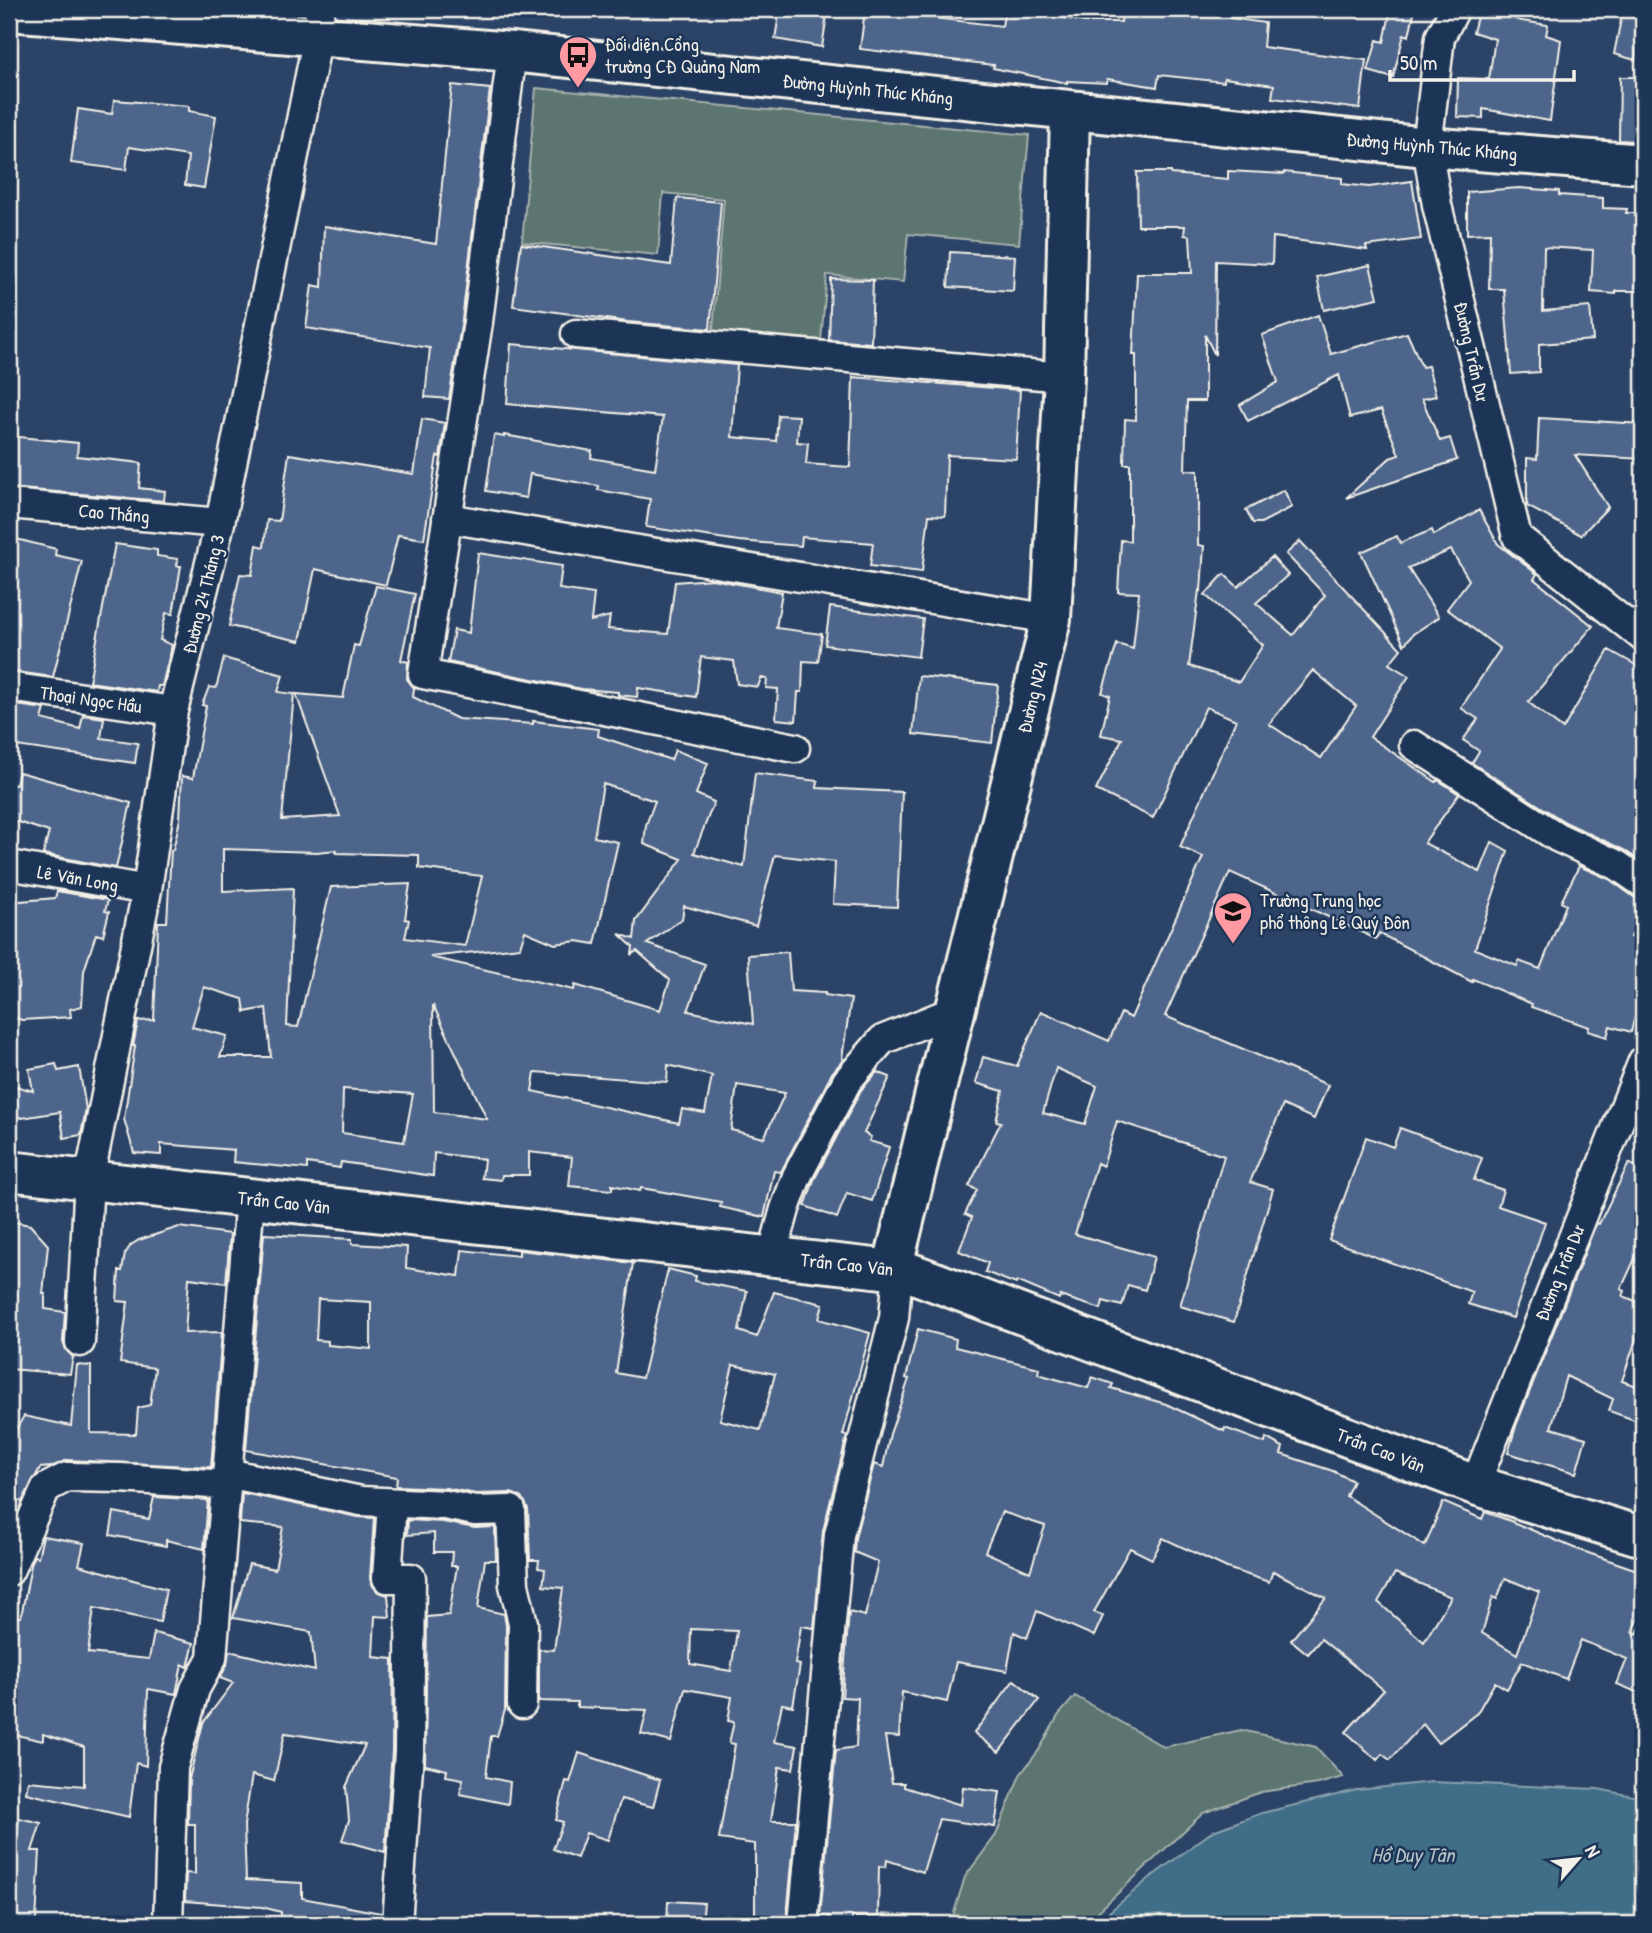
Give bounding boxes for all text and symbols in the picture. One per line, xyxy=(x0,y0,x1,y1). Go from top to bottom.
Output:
place label: Đối diện Cổng trường CĐ Quảng Nam xyxy=(605,31,760,79)
bus stop icon: Đối diện Cổng trường CĐ Quảng Nam xyxy=(557,34,599,89)
scale bar xyxy=(1390,38,1573,82)
text: 50 m xyxy=(1400,48,1437,77)
street label: Đường Huỳnh Thúc Kháng xyxy=(782,67,954,111)
street label: Đường Huỳnh Thúc Kháng xyxy=(1346,126,1518,166)
street label: Đường Trần Dư xyxy=(1448,299,1496,404)
street label: Cao Thắng xyxy=(77,497,151,529)
street label: Đường 24 Tháng 3 xyxy=(176,532,230,656)
street label: Đường N24 xyxy=(1011,658,1053,736)
street label: Thoại Ngọc Hầu xyxy=(38,679,144,719)
street label: Lê Văn Long xyxy=(35,858,121,898)
place label: Trường Trung học phổ thông Lê Quý Đôn xyxy=(1260,887,1410,935)
school or university icon: Trường Trung học phổ thông Lê Quý Đôn xyxy=(1212,890,1254,945)
street label: Trần Cao Vân xyxy=(236,1184,332,1220)
street label: Đường Trần Dư xyxy=(1528,1220,1590,1324)
street label: Trần Cao Vân xyxy=(799,1246,895,1282)
street label: Trần Cao Vân xyxy=(1333,1421,1429,1479)
north arrow xyxy=(1544,1825,1614,1895)
water label: Hồ Duy Tân xyxy=(1372,1840,1456,1869)
text: N xyxy=(1579,1840,1607,1862)

